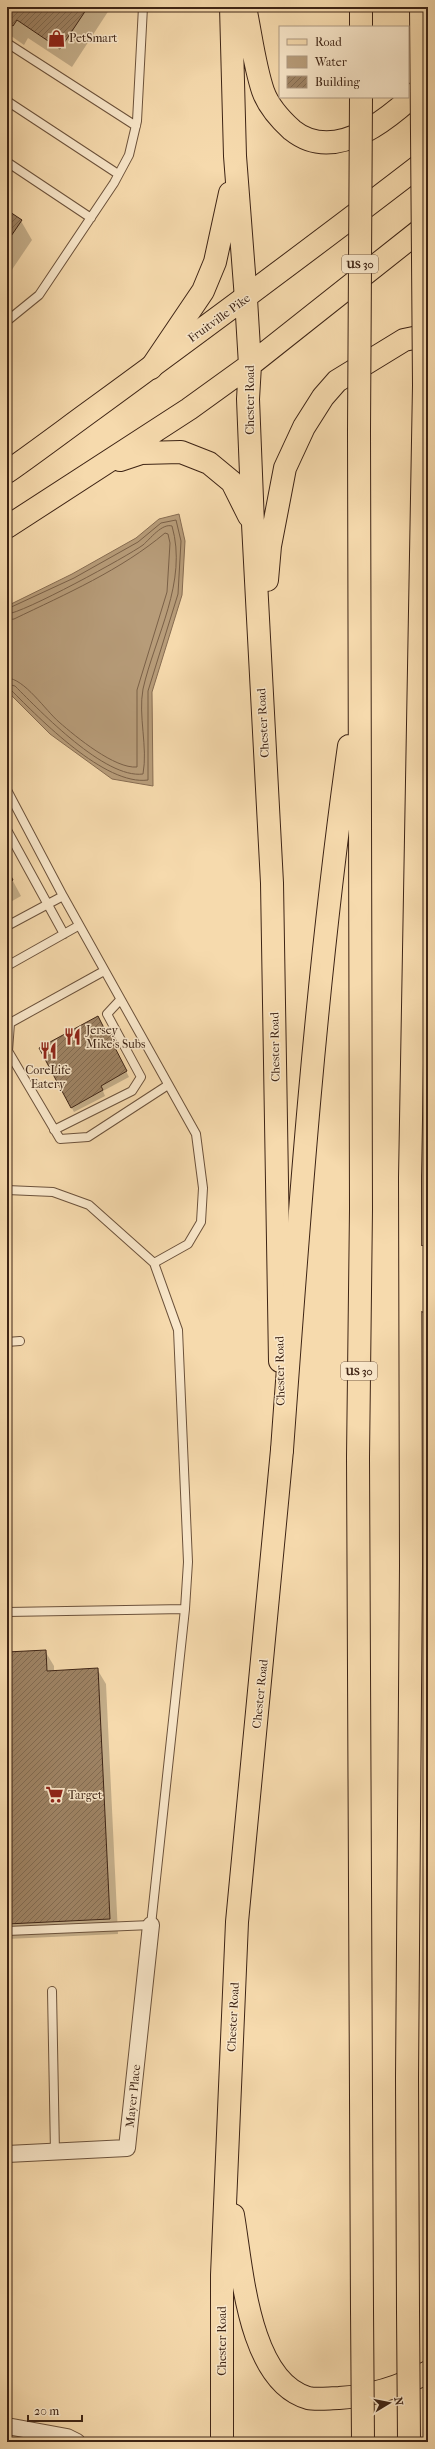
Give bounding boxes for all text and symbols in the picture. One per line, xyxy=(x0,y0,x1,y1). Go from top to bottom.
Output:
legend xyxy=(279,26,409,98)
shop icon: PetSmart xyxy=(46,28,66,48)
place label: PetSmart xyxy=(69,31,118,45)
text: Road xyxy=(315,35,342,49)
text: Water xyxy=(314,55,348,69)
text: Building xyxy=(315,75,360,89)
road number: US 30 xyxy=(342,255,378,273)
street label: Fruitville Pike xyxy=(185,291,253,345)
street label: Chester Road xyxy=(243,365,257,435)
street label: Chester Road xyxy=(254,687,272,758)
street label: Chester Road xyxy=(267,1012,283,1082)
place label: Jersey Mike's Subs xyxy=(85,1023,146,1051)
restaurant icon: Jersey Mike's Subs xyxy=(63,1027,83,1047)
restaurant icon: CoreLife Eatery xyxy=(38,1041,58,1061)
place label: CoreLife Eatery xyxy=(25,1063,71,1091)
street label: Chester Road xyxy=(272,1336,288,1406)
road number: US 30 xyxy=(341,1362,377,1380)
street label: Chester Road xyxy=(249,1658,271,1729)
supermarket icon: Target xyxy=(45,1785,65,1805)
place label: Target xyxy=(68,1788,103,1802)
street label: Chester Road xyxy=(224,1981,242,2052)
street label: Mayer Place xyxy=(123,2064,143,2128)
street label: Chester Road xyxy=(215,2306,229,2376)
north arrow xyxy=(369,2383,409,2423)
text: N xyxy=(391,2396,406,2407)
scale bar xyxy=(28,2397,82,2423)
text: 20 m xyxy=(34,2404,59,2418)

